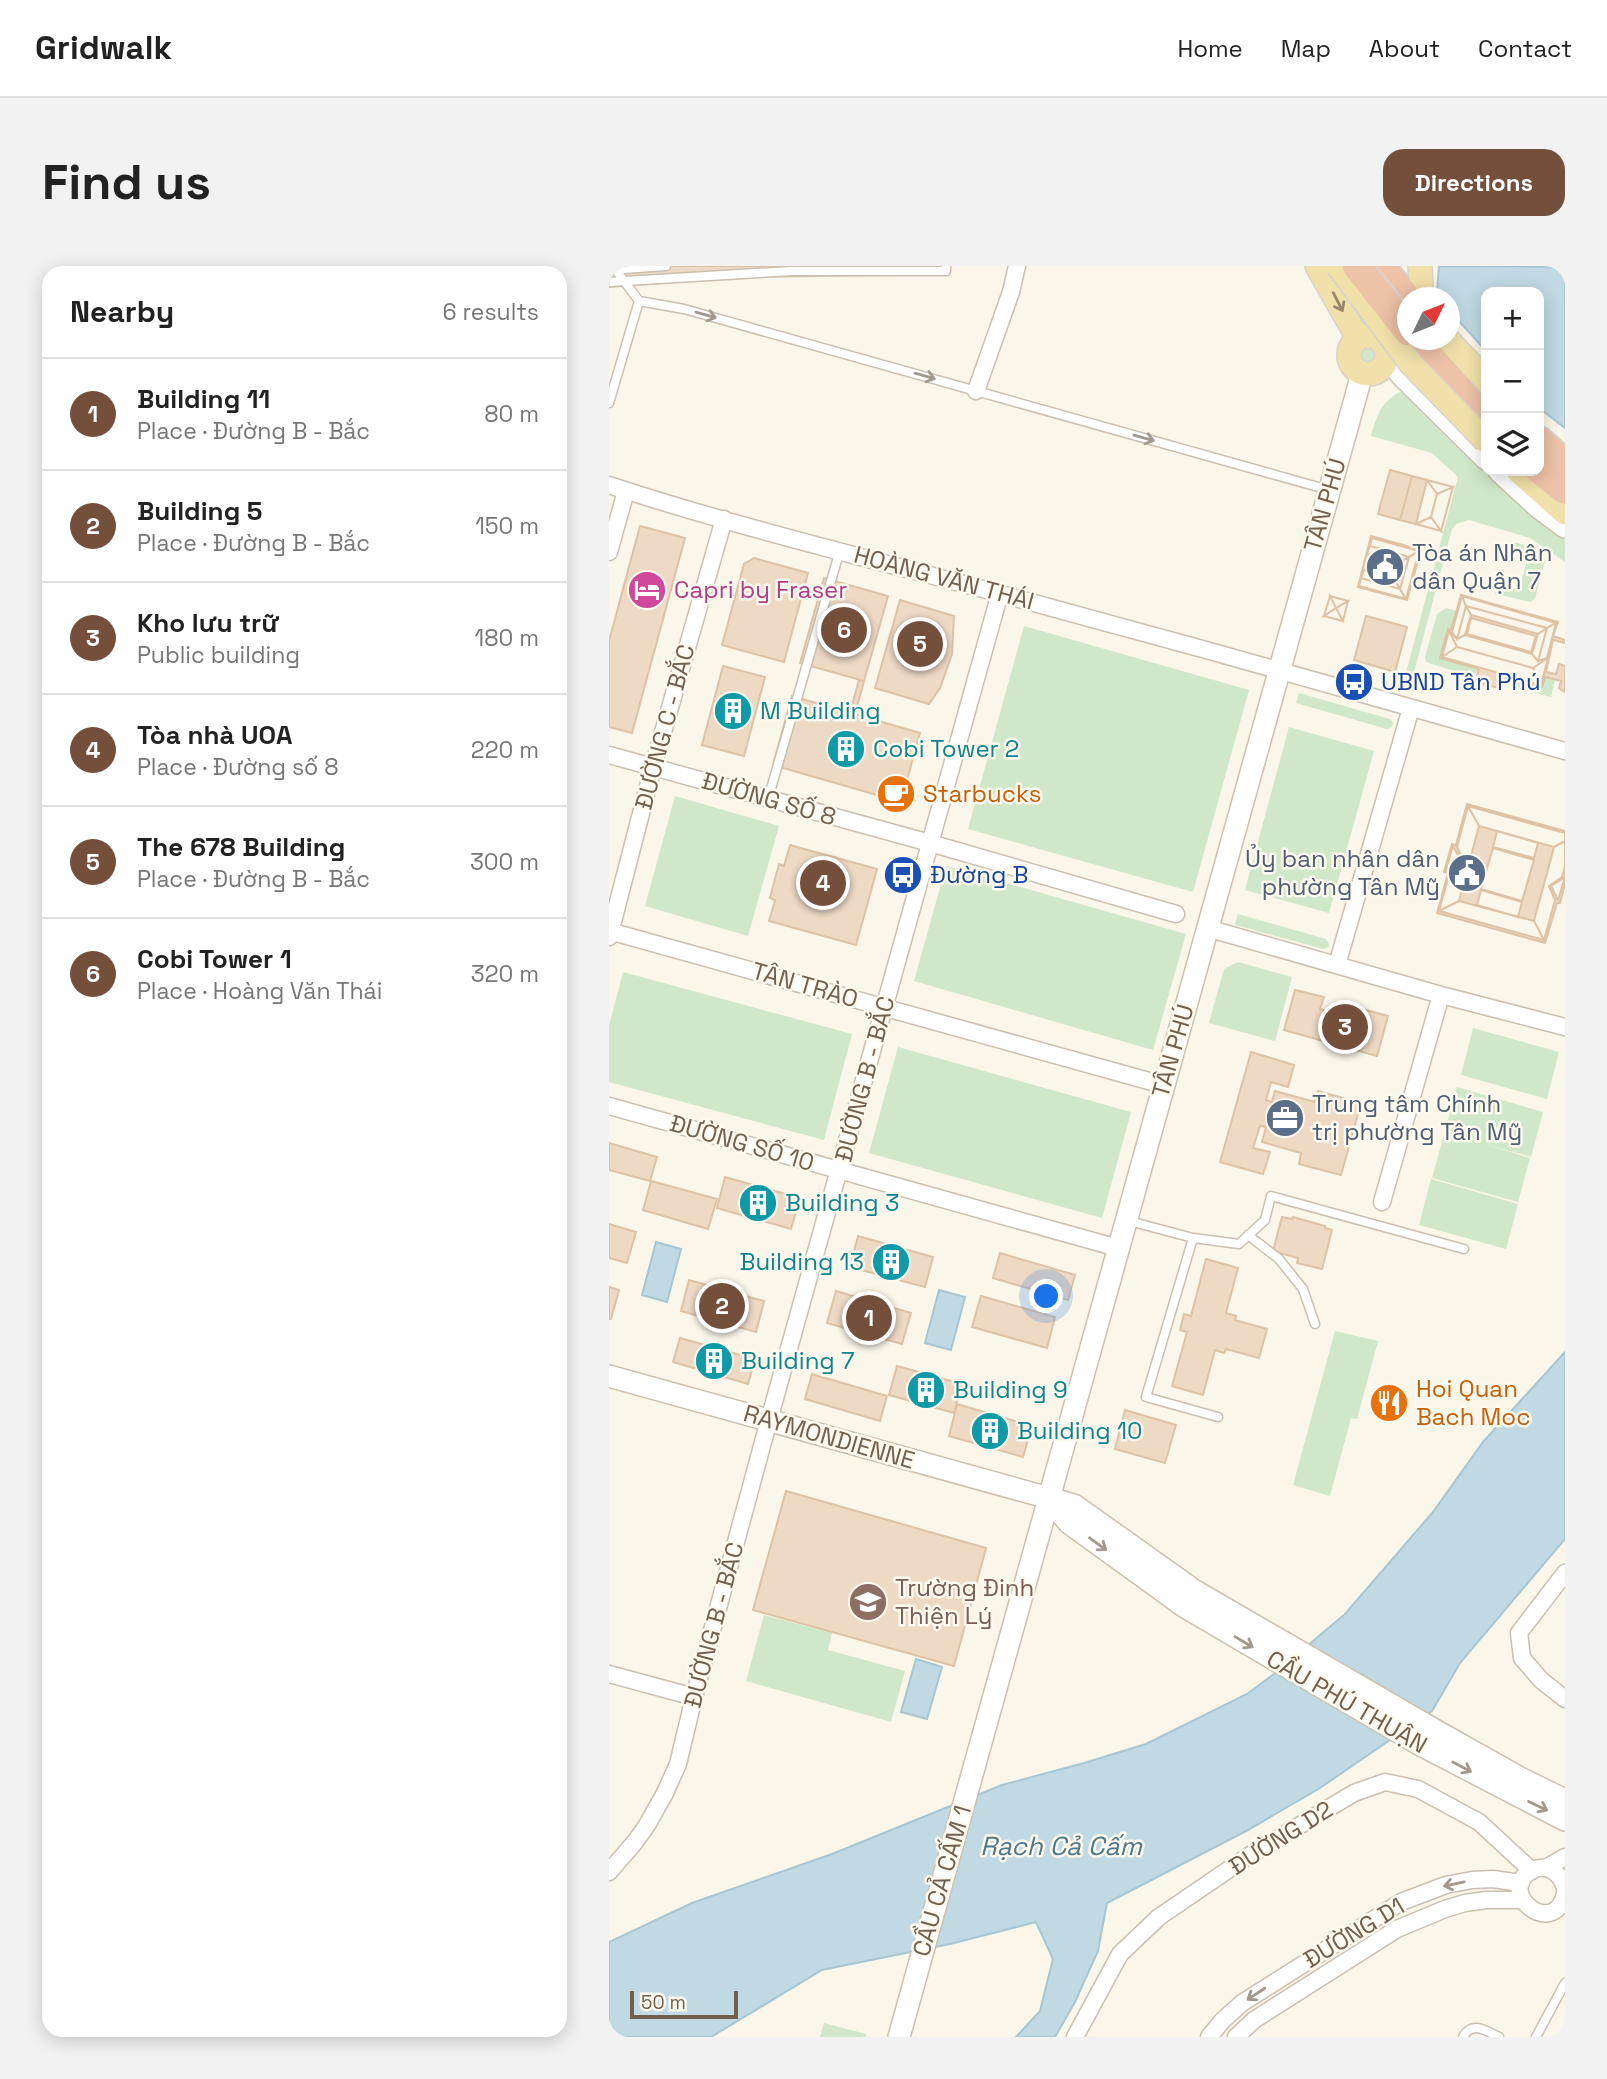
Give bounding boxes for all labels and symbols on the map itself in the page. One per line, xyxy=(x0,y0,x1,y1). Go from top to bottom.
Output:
north arrow xyxy=(1397,287,1460,350)
one-way arrow xyxy=(1331,291,1345,312)
one-way arrow xyxy=(694,309,717,322)
one-way arrow xyxy=(914,371,936,384)
one-way arrow xyxy=(1132,432,1155,445)
street label: TÂN PHÚ xyxy=(1296,455,1353,555)
place label: Tòa án Nhân dân Quận 7 xyxy=(1412,537,1552,596)
street label: HOÀNG VĂN THÁI xyxy=(851,539,1038,616)
public building icon: Tòa án Nhân dân Quận 7 xyxy=(1364,546,1406,588)
hotel icon: Capri by Fraser xyxy=(626,569,668,611)
place label: Capri by Fraser xyxy=(674,574,847,605)
pin: 6 xyxy=(821,604,867,656)
pin: 5 xyxy=(897,618,943,670)
street label: ĐƯỜNG C - BẮC xyxy=(627,641,701,813)
bus stop icon: UBND Tân Phú xyxy=(1333,661,1375,703)
place label: UBND Tân Phú xyxy=(1381,666,1541,697)
building icon: M Building xyxy=(712,690,754,732)
place label: M Building xyxy=(760,695,881,726)
building icon: Cobi Tower 2 xyxy=(825,728,867,770)
place label: Cobi Tower 2 xyxy=(873,733,1019,764)
street label: ĐƯỜNG SỐ 8 xyxy=(698,765,840,832)
cafe icon: Starbucks xyxy=(875,773,917,815)
place label: Starbucks xyxy=(923,778,1041,809)
place label: Ủy ban nhân dân phường Tân Mỹ xyxy=(1245,843,1440,902)
public building icon: Ủy ban nhân dân phường Tân Mỹ xyxy=(1446,852,1488,894)
bus stop icon: Đường B xyxy=(882,854,924,896)
pin: 4 xyxy=(800,857,846,909)
place label: Đường B xyxy=(930,859,1028,890)
street label: TÂN TRÀO xyxy=(748,955,862,1014)
street label: ĐƯỜNG B - BẮC xyxy=(827,992,902,1165)
street label: TÂN PHÚ xyxy=(1144,1001,1201,1101)
pin: 3 xyxy=(1322,1001,1368,1053)
place label: Trung tâm Chính trị phường Tân Mỹ xyxy=(1312,1088,1522,1147)
office icon: Trung tâm Chính trị phường Tân Mỹ xyxy=(1264,1097,1306,1139)
street label: ĐƯỜNG SỐ 10 xyxy=(666,1107,818,1178)
building icon: Building 3 xyxy=(737,1182,779,1224)
place label: Building 3 xyxy=(785,1187,899,1218)
building icon: Building 13 xyxy=(870,1241,912,1283)
place label: Building 13 xyxy=(740,1246,864,1277)
your location xyxy=(1029,1279,1063,1313)
pin: 2 xyxy=(699,1280,745,1332)
pin: 1 xyxy=(846,1292,892,1344)
building icon: Building 7 xyxy=(693,1340,735,1382)
place label: Building 7 xyxy=(741,1345,854,1376)
building icon: Building 9 xyxy=(905,1369,947,1411)
place label: Hoi Quan Bach Moc xyxy=(1416,1373,1531,1432)
place label: Building 9 xyxy=(953,1374,1068,1405)
restaurant icon: Hoi Quan Bach Moc xyxy=(1368,1382,1410,1424)
street label: RAYMONDIENNE xyxy=(740,1397,918,1476)
building icon: Building 10 xyxy=(969,1410,1011,1452)
place label: Building 10 xyxy=(1017,1415,1142,1446)
one-way arrow xyxy=(1088,1537,1107,1551)
street label: ĐƯỜNG B - BẮC xyxy=(676,1538,751,1711)
place label: Trường Đinh Thiện Lý xyxy=(895,1572,1034,1631)
school or university icon: Trường Đinh Thiện Lý xyxy=(847,1581,889,1623)
one-way arrow xyxy=(1233,1635,1253,1649)
street label: CẦU PHÚ THUẬN xyxy=(1261,1643,1433,1760)
one-way arrow xyxy=(1451,1761,1472,1775)
street label: ĐƯỜNG D2 xyxy=(1223,1793,1338,1882)
one-way arrow xyxy=(1527,1800,1548,1814)
street label: CẦU CẢ CẤM 1 xyxy=(905,1802,978,1960)
water label: Rạch Cả Cấm xyxy=(980,1829,1142,1863)
one-way arrow xyxy=(1443,1878,1466,1892)
street label: ĐƯỜNG D1 xyxy=(1298,1890,1410,1975)
one-way arrow xyxy=(1247,1987,1266,2001)
scale bar xyxy=(630,1988,739,2020)

